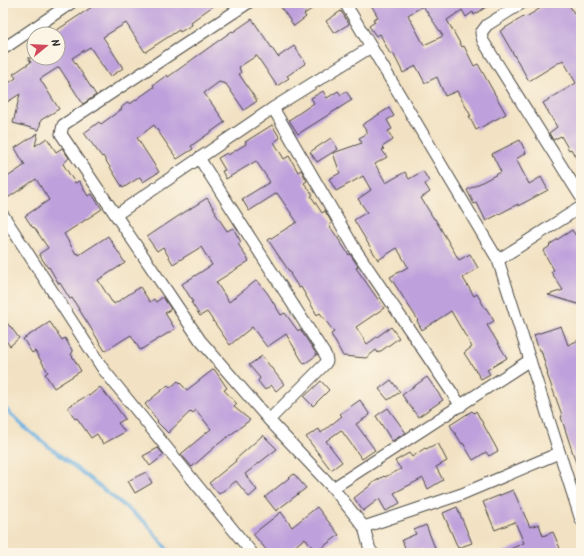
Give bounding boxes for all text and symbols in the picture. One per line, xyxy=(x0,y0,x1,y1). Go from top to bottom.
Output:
north arrow xyxy=(26,26,66,66)
text: N xyxy=(45,37,64,49)

